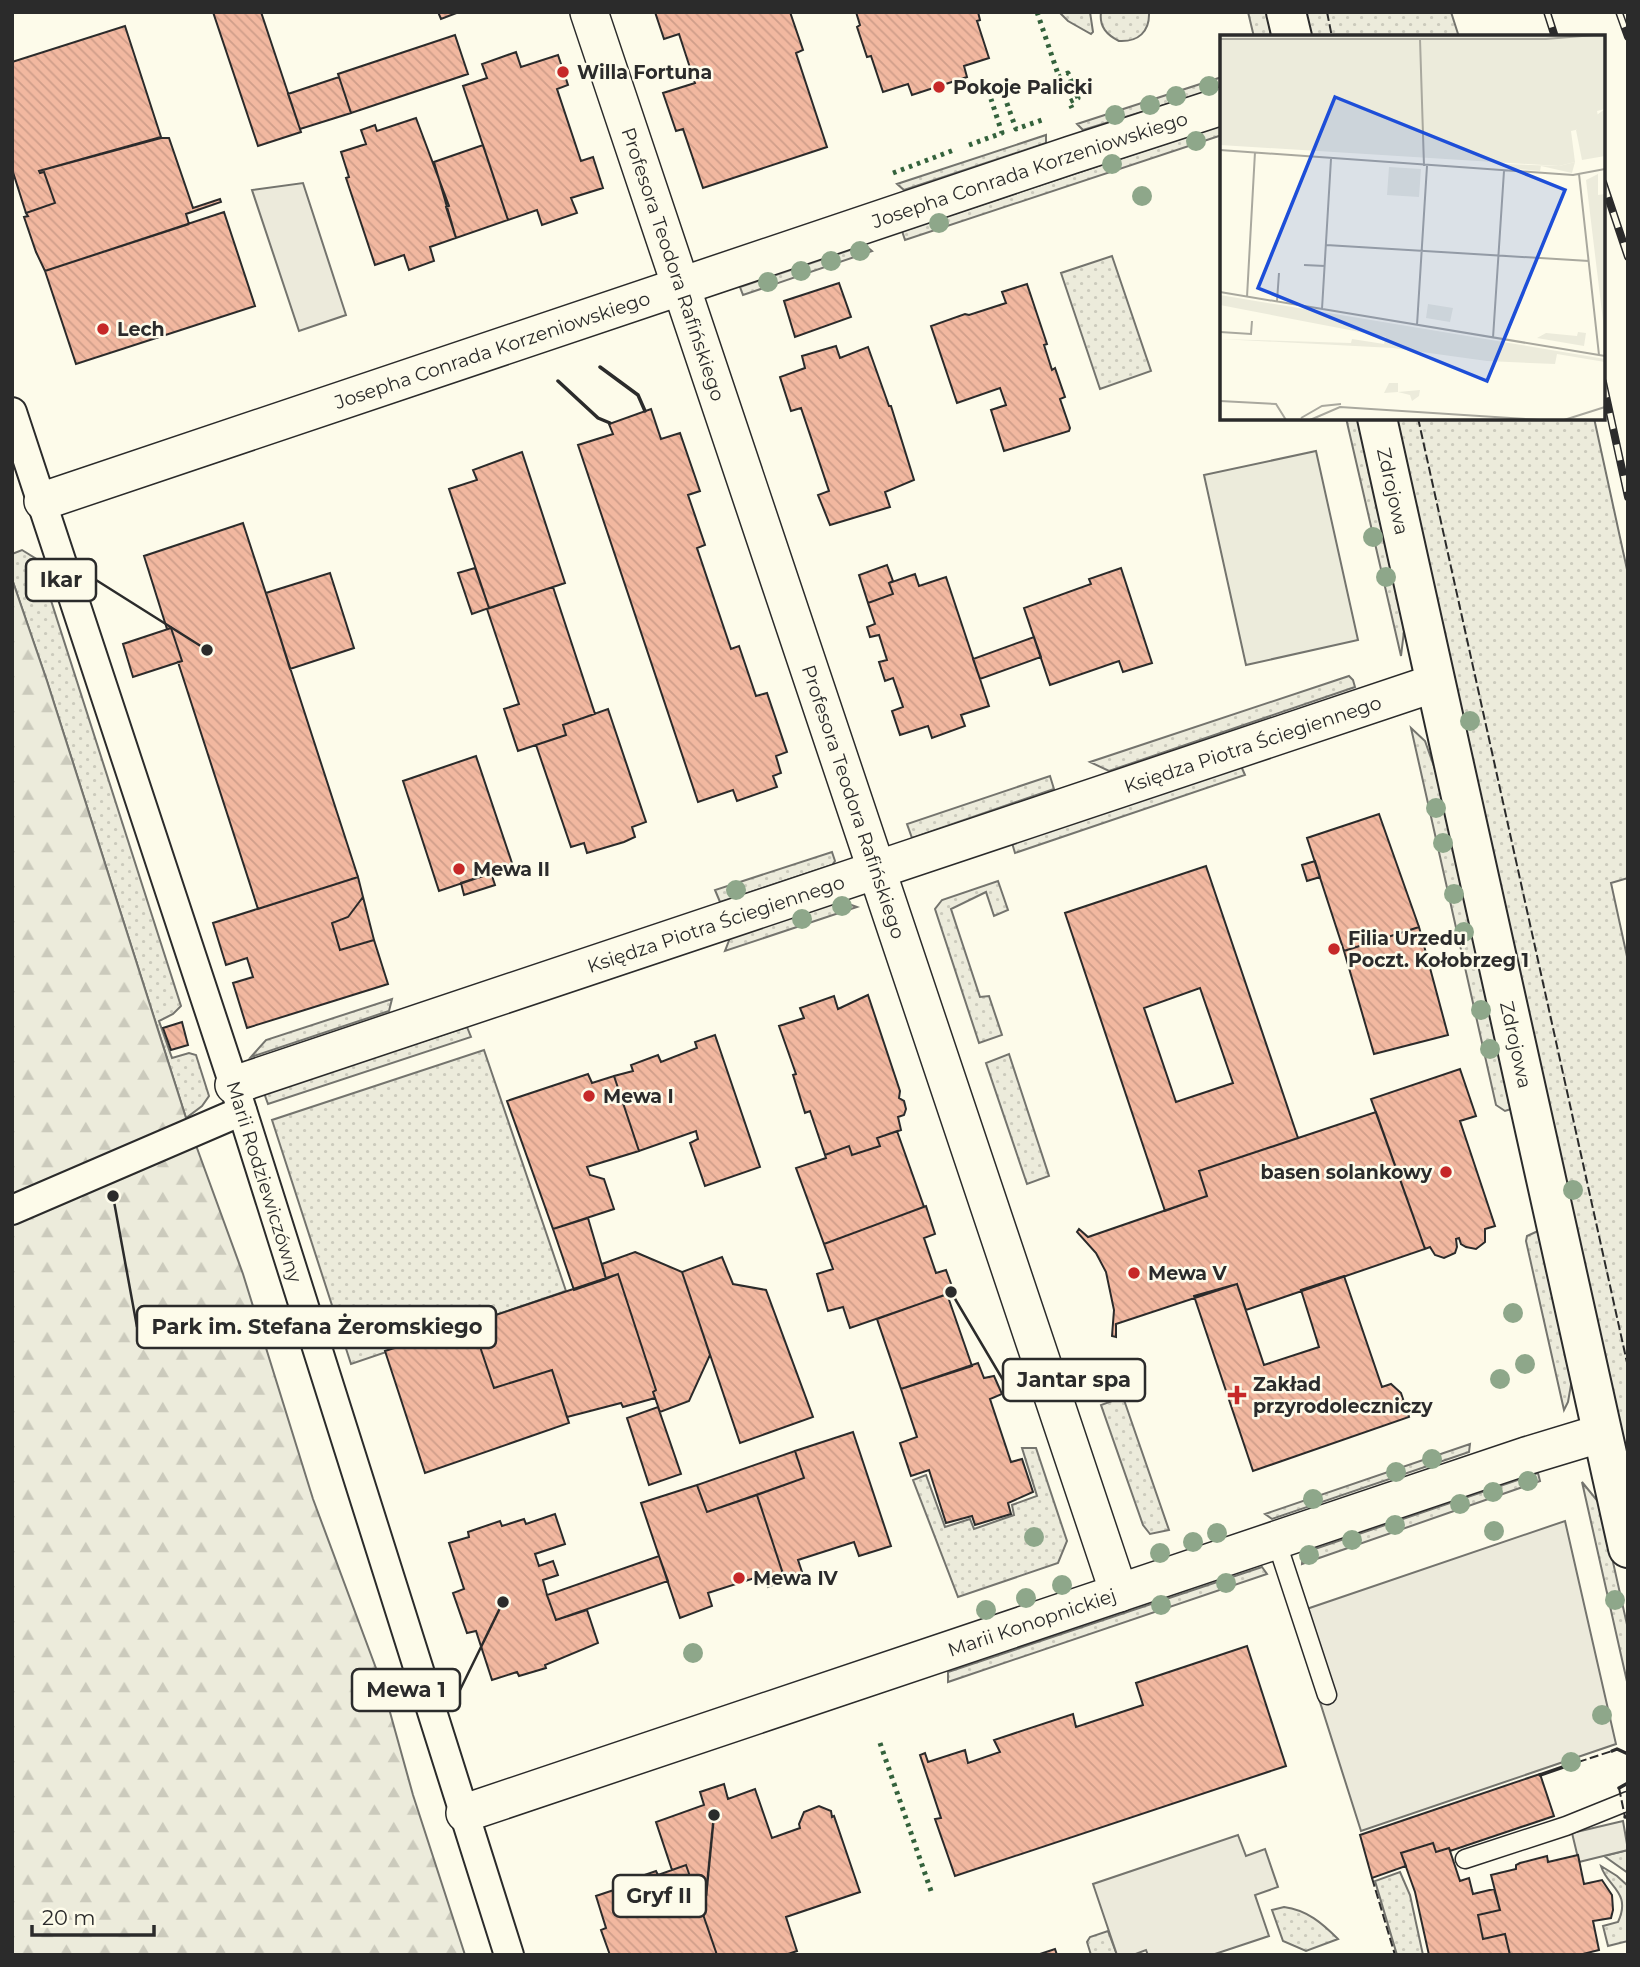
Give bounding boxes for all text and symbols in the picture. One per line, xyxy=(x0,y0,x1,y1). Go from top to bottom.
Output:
inset map xyxy=(1220,35,1605,420)
place label: Willa Fortuna xyxy=(577,61,712,84)
marker: Willa Fortuna xyxy=(555,64,571,80)
place label: Pokoje Palicki xyxy=(953,76,1093,99)
marker: Pokoje Palicki xyxy=(931,79,947,95)
street label: Josepha Conrada Korzeniowskiego xyxy=(868,107,1191,233)
street label: Profesora Teodora Rafińskiego xyxy=(617,125,730,404)
street label: Josepha Conrada Korzeniowskiego xyxy=(331,287,653,414)
place label: Lech xyxy=(117,318,165,341)
marker: Lech xyxy=(95,321,111,337)
street label: Zdrojowa xyxy=(1372,446,1414,537)
callout: Ikar xyxy=(26,559,96,601)
text: Ikar xyxy=(40,567,82,592)
street label: Profesora Teodora Rafińskiego xyxy=(797,662,910,942)
street label: Księdza Piotra Ściegiennego xyxy=(1121,691,1384,798)
place label: Mewa II xyxy=(473,858,550,881)
marker: Mewa II xyxy=(451,861,467,877)
street label: Księdza Piotra Ściegiennego xyxy=(584,870,848,978)
place label: Filia Urzedu Poczt. Kołobrzeg 1 xyxy=(1348,927,1529,972)
marker: Filia Urzedu Poczt. Kołobrzeg 1 xyxy=(1326,941,1342,957)
street label: Zdrojowa xyxy=(1495,999,1537,1091)
street label: Marii Rodziewiczówny xyxy=(221,1078,307,1286)
place label: Mewa I xyxy=(603,1085,674,1108)
marker: Mewa I xyxy=(581,1088,597,1104)
place label: basen solankowy xyxy=(1261,1161,1433,1184)
marker: basen solankowy xyxy=(1438,1164,1454,1180)
place label: Mewa V xyxy=(1148,1262,1227,1285)
marker: Mewa V xyxy=(1126,1265,1142,1281)
callout: Park im. Stefana Żeromskiego xyxy=(137,1306,496,1348)
text: Park im. Stefana Żeromskiego xyxy=(152,1313,483,1339)
callout: Jantar spa xyxy=(1003,1359,1145,1401)
text: Jantar spa xyxy=(1016,1367,1131,1392)
place label: Zakład przyrodoleczniczy xyxy=(1253,1373,1433,1418)
marker: Zakład przyrodoleczniczy xyxy=(1227,1385,1247,1405)
place label: Mewa IV xyxy=(753,1567,838,1590)
marker: Mewa IV xyxy=(731,1570,747,1586)
street label: Marii Konopnickiej xyxy=(945,1584,1119,1662)
callout: Mewa 1 xyxy=(352,1669,460,1711)
text: Mewa 1 xyxy=(366,1677,446,1702)
callout: Gryf II xyxy=(613,1875,706,1917)
text: Gryf II xyxy=(626,1883,692,1908)
scale bar xyxy=(32,1894,154,1938)
text: 20 m xyxy=(42,1905,96,1930)

